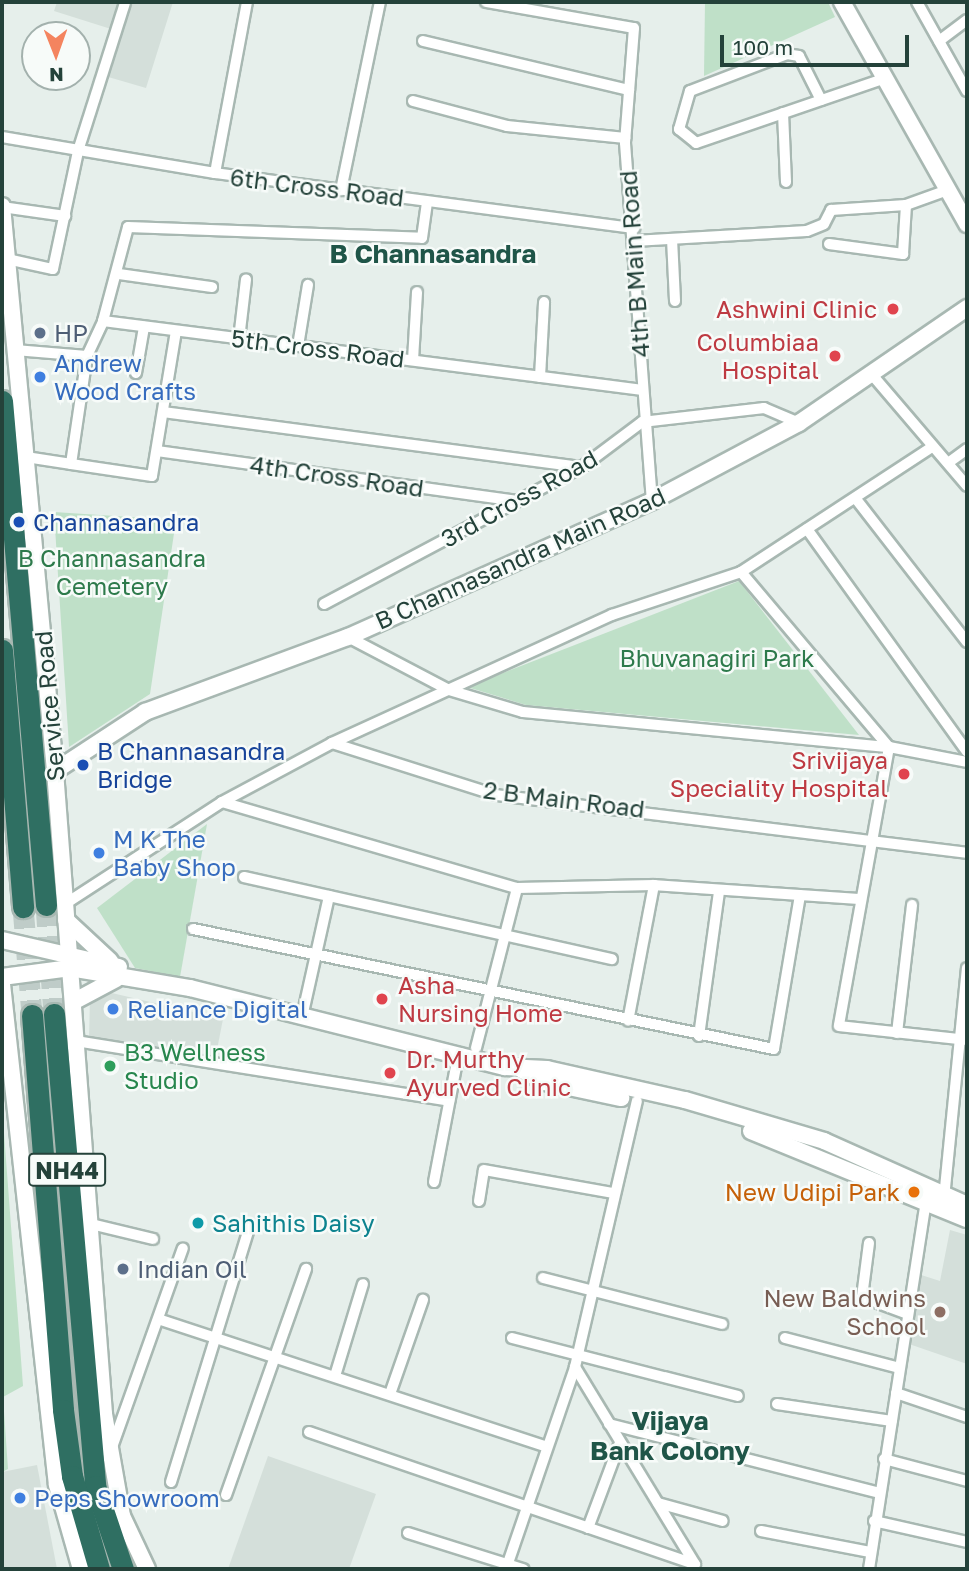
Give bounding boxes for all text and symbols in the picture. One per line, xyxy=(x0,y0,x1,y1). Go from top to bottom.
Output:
north arrow xyxy=(21,21,91,91)
scale bar xyxy=(724,21,913,65)
text: 100 m xyxy=(733,34,793,60)
text: N xyxy=(49,64,64,87)
street label: 6th Cross Road xyxy=(228,162,406,212)
street label: 4th B Main Road xyxy=(613,170,655,358)
district label: B Channasandra xyxy=(330,238,536,270)
place label: Ashwini Clinic xyxy=(716,295,877,323)
marker: Ashwini Clinic xyxy=(883,299,903,319)
place label: HP xyxy=(54,319,88,347)
street label: 5th Cross Road xyxy=(230,323,406,373)
marker: HP xyxy=(32,325,48,341)
place label: Columbiaa Hospital xyxy=(697,328,819,384)
marker: Columbiaa Hospital xyxy=(825,346,845,366)
place label: Andrew Wood Crafts xyxy=(54,349,196,405)
marker: Andrew Wood Crafts xyxy=(32,369,48,385)
street label: 3rd Cross Road xyxy=(436,443,602,553)
street label: 4th Cross Road xyxy=(248,450,426,502)
street label: B Channasandra Main Road xyxy=(371,481,669,635)
place label: Channasandra xyxy=(33,508,199,536)
marker: Channasandra xyxy=(11,514,27,530)
park label: B Channasandra Cemetery xyxy=(18,544,206,600)
street label: Service Road xyxy=(28,630,70,782)
park label: Bhuvanagiri Park xyxy=(620,644,814,672)
place label: B Channasandra Bridge xyxy=(97,737,285,793)
place label: Srivijaya Speciality Hospital xyxy=(670,746,888,802)
marker: B Channasandra Bridge xyxy=(75,757,91,773)
marker: Srivijaya Speciality Hospital xyxy=(894,764,914,784)
street label: 2 B Main Road xyxy=(482,775,646,823)
place label: M K The Baby Shop xyxy=(113,825,236,881)
marker: M K The Baby Shop xyxy=(91,845,107,861)
place label: Asha Nursing Home xyxy=(398,971,563,1027)
marker: Asha Nursing Home xyxy=(372,989,392,1009)
place label: Reliance Digital xyxy=(127,995,308,1023)
marker: Reliance Digital xyxy=(105,1001,121,1017)
place label: B3 Wellness Studio xyxy=(124,1038,266,1094)
place label: Dr. Murthy Ayurved Clinic xyxy=(406,1045,571,1101)
marker: B3 Wellness Studio xyxy=(102,1058,118,1074)
marker: Dr. Murthy Ayurved Clinic xyxy=(380,1063,400,1083)
road number: NH44 xyxy=(27,1150,107,1190)
place label: New Udipi Park xyxy=(725,1178,900,1206)
marker: New Udipi Park xyxy=(906,1184,922,1200)
place label: Sahithis Daisy xyxy=(212,1209,375,1237)
marker: Sahithis Daisy xyxy=(190,1215,206,1231)
place label: Indian Oil xyxy=(137,1255,247,1283)
marker: Indian Oil xyxy=(115,1261,131,1277)
place label: New Baldwins School xyxy=(763,1284,926,1340)
marker: New Baldwins School xyxy=(932,1304,948,1320)
district label: Vijaya Bank Colony xyxy=(590,1405,750,1466)
place label: Peps Showroom xyxy=(34,1484,220,1512)
marker: Peps Showroom xyxy=(12,1490,28,1506)

